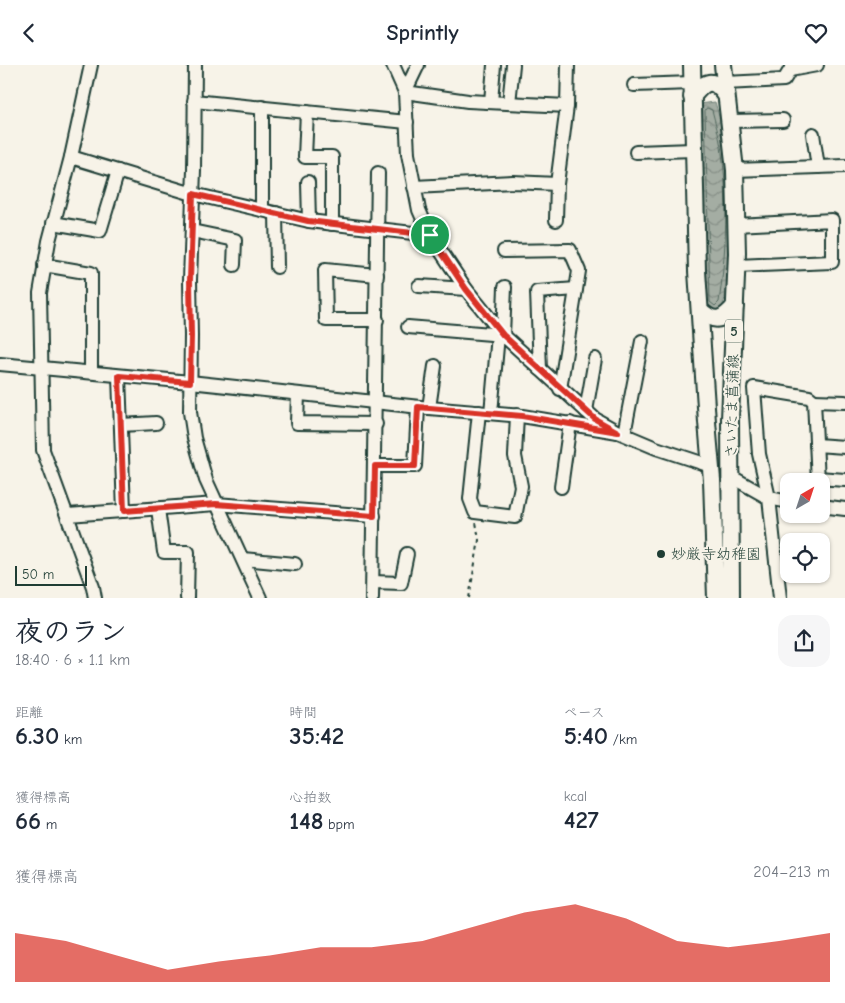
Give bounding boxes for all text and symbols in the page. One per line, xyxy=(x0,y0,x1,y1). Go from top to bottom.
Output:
icon: back xyxy=(15,19,43,47)
icon: heart xyxy=(802,19,830,47)
text: Sprintly xyxy=(386,20,459,46)
pin xyxy=(409,214,451,256)
icon: arrive xyxy=(416,221,444,249)
road number: 5 xyxy=(725,320,743,343)
street label: さいたま菖蒲線 xyxy=(722,354,742,458)
north arrow xyxy=(780,473,830,523)
map controls xyxy=(780,473,830,583)
button: locate xyxy=(780,533,830,583)
place label: 妙厳寺幼稚園 xyxy=(671,545,761,563)
marker: 妙厳寺幼稚園 xyxy=(655,548,667,560)
scale bar xyxy=(15,563,88,586)
text: 50 m xyxy=(22,566,54,583)
button: share xyxy=(778,615,830,667)
text: 夜のラン xyxy=(15,616,127,648)
text: 18:40 · 6 × 1.1 km xyxy=(15,651,130,669)
text: 距離 xyxy=(15,704,43,721)
text: 時間 xyxy=(289,704,317,721)
text: ペース xyxy=(564,704,605,721)
text: 6.30 xyxy=(15,721,59,750)
text: 35:42 xyxy=(289,721,344,750)
text: 5:40 xyxy=(564,721,608,750)
text: km xyxy=(59,731,82,748)
text: /km xyxy=(608,731,637,748)
text: kcal xyxy=(564,788,587,805)
text: 獲得標高 xyxy=(15,789,71,806)
text: 心拍数 xyxy=(289,789,331,806)
text: 427 xyxy=(564,805,599,834)
text: 66 xyxy=(15,806,41,835)
text: 148 xyxy=(289,806,323,835)
text: m xyxy=(41,816,57,833)
text: bpm xyxy=(323,816,355,833)
text: 204–213 m xyxy=(753,863,830,881)
text: 獲得標高 xyxy=(15,868,79,886)

